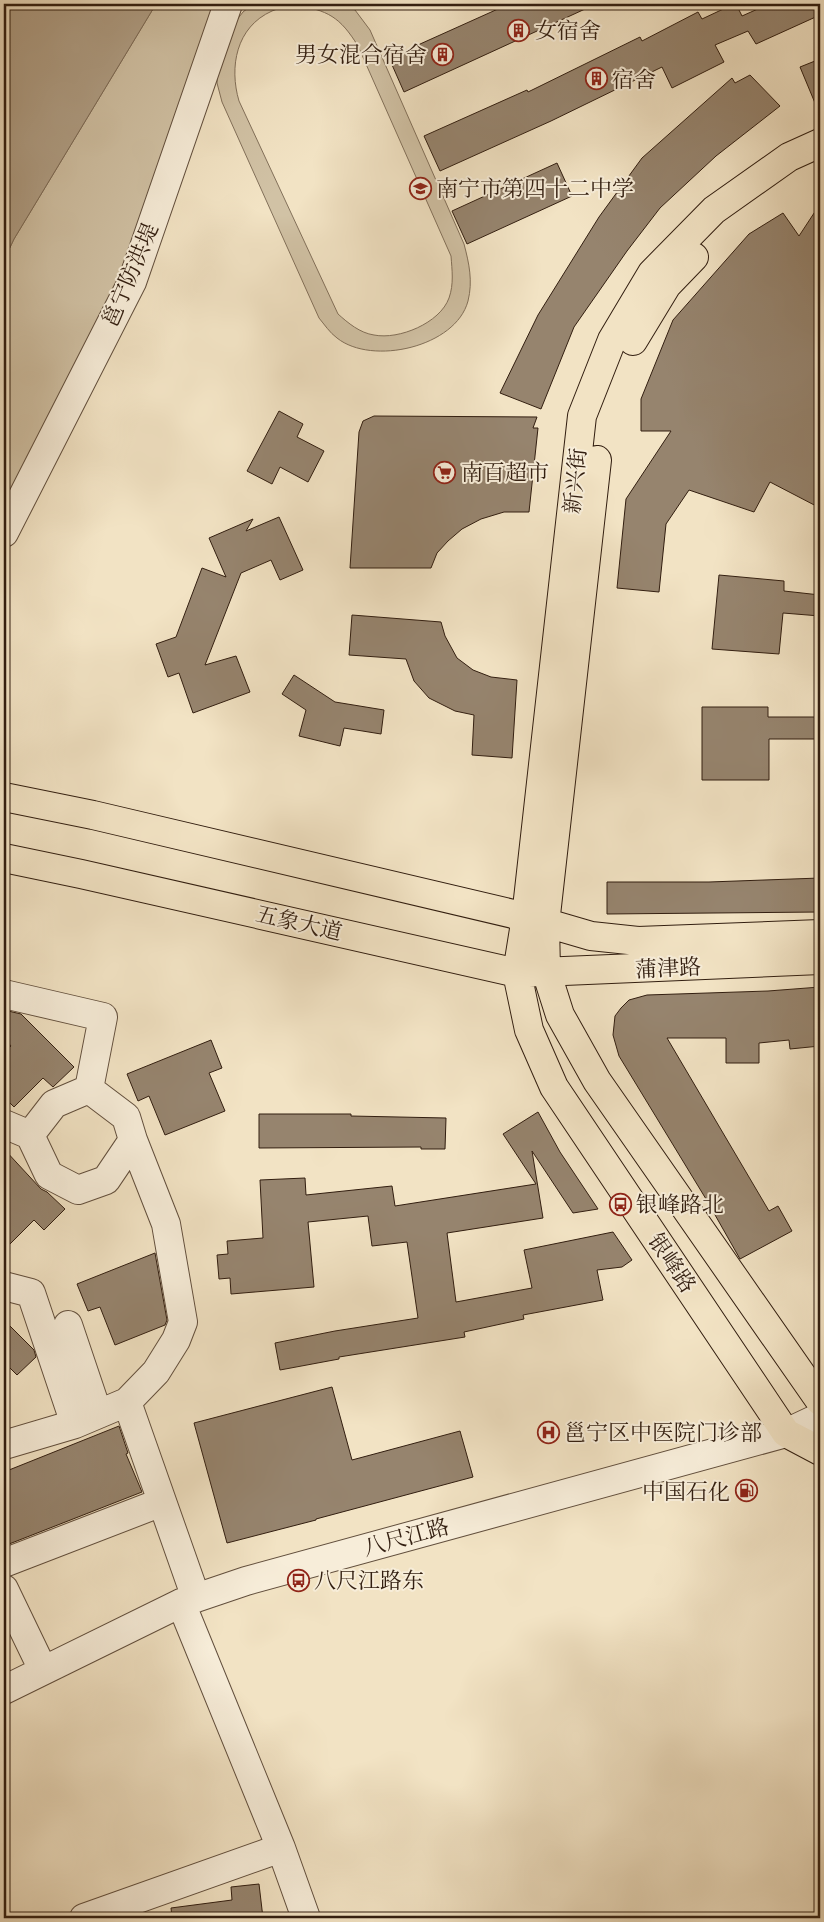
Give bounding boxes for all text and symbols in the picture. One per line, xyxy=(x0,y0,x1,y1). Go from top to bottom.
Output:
place label: 女宿舍 xyxy=(535,16,601,45)
building icon: 女宿舍 xyxy=(507,18,531,42)
place label: 男女混合宿舍 xyxy=(295,40,427,69)
building icon: 男女混合宿舍 xyxy=(431,42,455,66)
place label: 宿舍 xyxy=(612,65,656,94)
building icon: 宿舍 xyxy=(584,67,608,91)
place label: 南宁市第四十二中学 xyxy=(436,174,634,203)
school or university icon: 南宁市第四十二中学 xyxy=(408,176,432,200)
street label: 邕宁防洪堤 xyxy=(95,219,165,331)
street label: 新兴街 xyxy=(557,447,593,515)
place label: 南百超市 xyxy=(461,458,549,487)
supermarket icon: 南百超市 xyxy=(433,460,457,484)
street label: 五象大道 xyxy=(253,899,345,947)
street label: 蒲津路 xyxy=(634,952,702,984)
place label: 银峰路北 xyxy=(636,1190,724,1219)
bus stop icon: 银峰路北 xyxy=(608,1192,632,1216)
street label: 银峰路 xyxy=(642,1228,702,1298)
place label: 邕宁区中医院门诊部 xyxy=(564,1418,762,1447)
hospital icon: 邕宁区中医院门诊部 xyxy=(536,1420,560,1444)
place label: 中国石化 xyxy=(642,1477,730,1506)
fuel station icon: 中国石化 xyxy=(734,1479,758,1503)
street label: 八尺江路 xyxy=(360,1512,452,1562)
place label: 八尺江路东 xyxy=(314,1566,424,1595)
bus stop icon: 八尺江路东 xyxy=(286,1568,310,1592)

